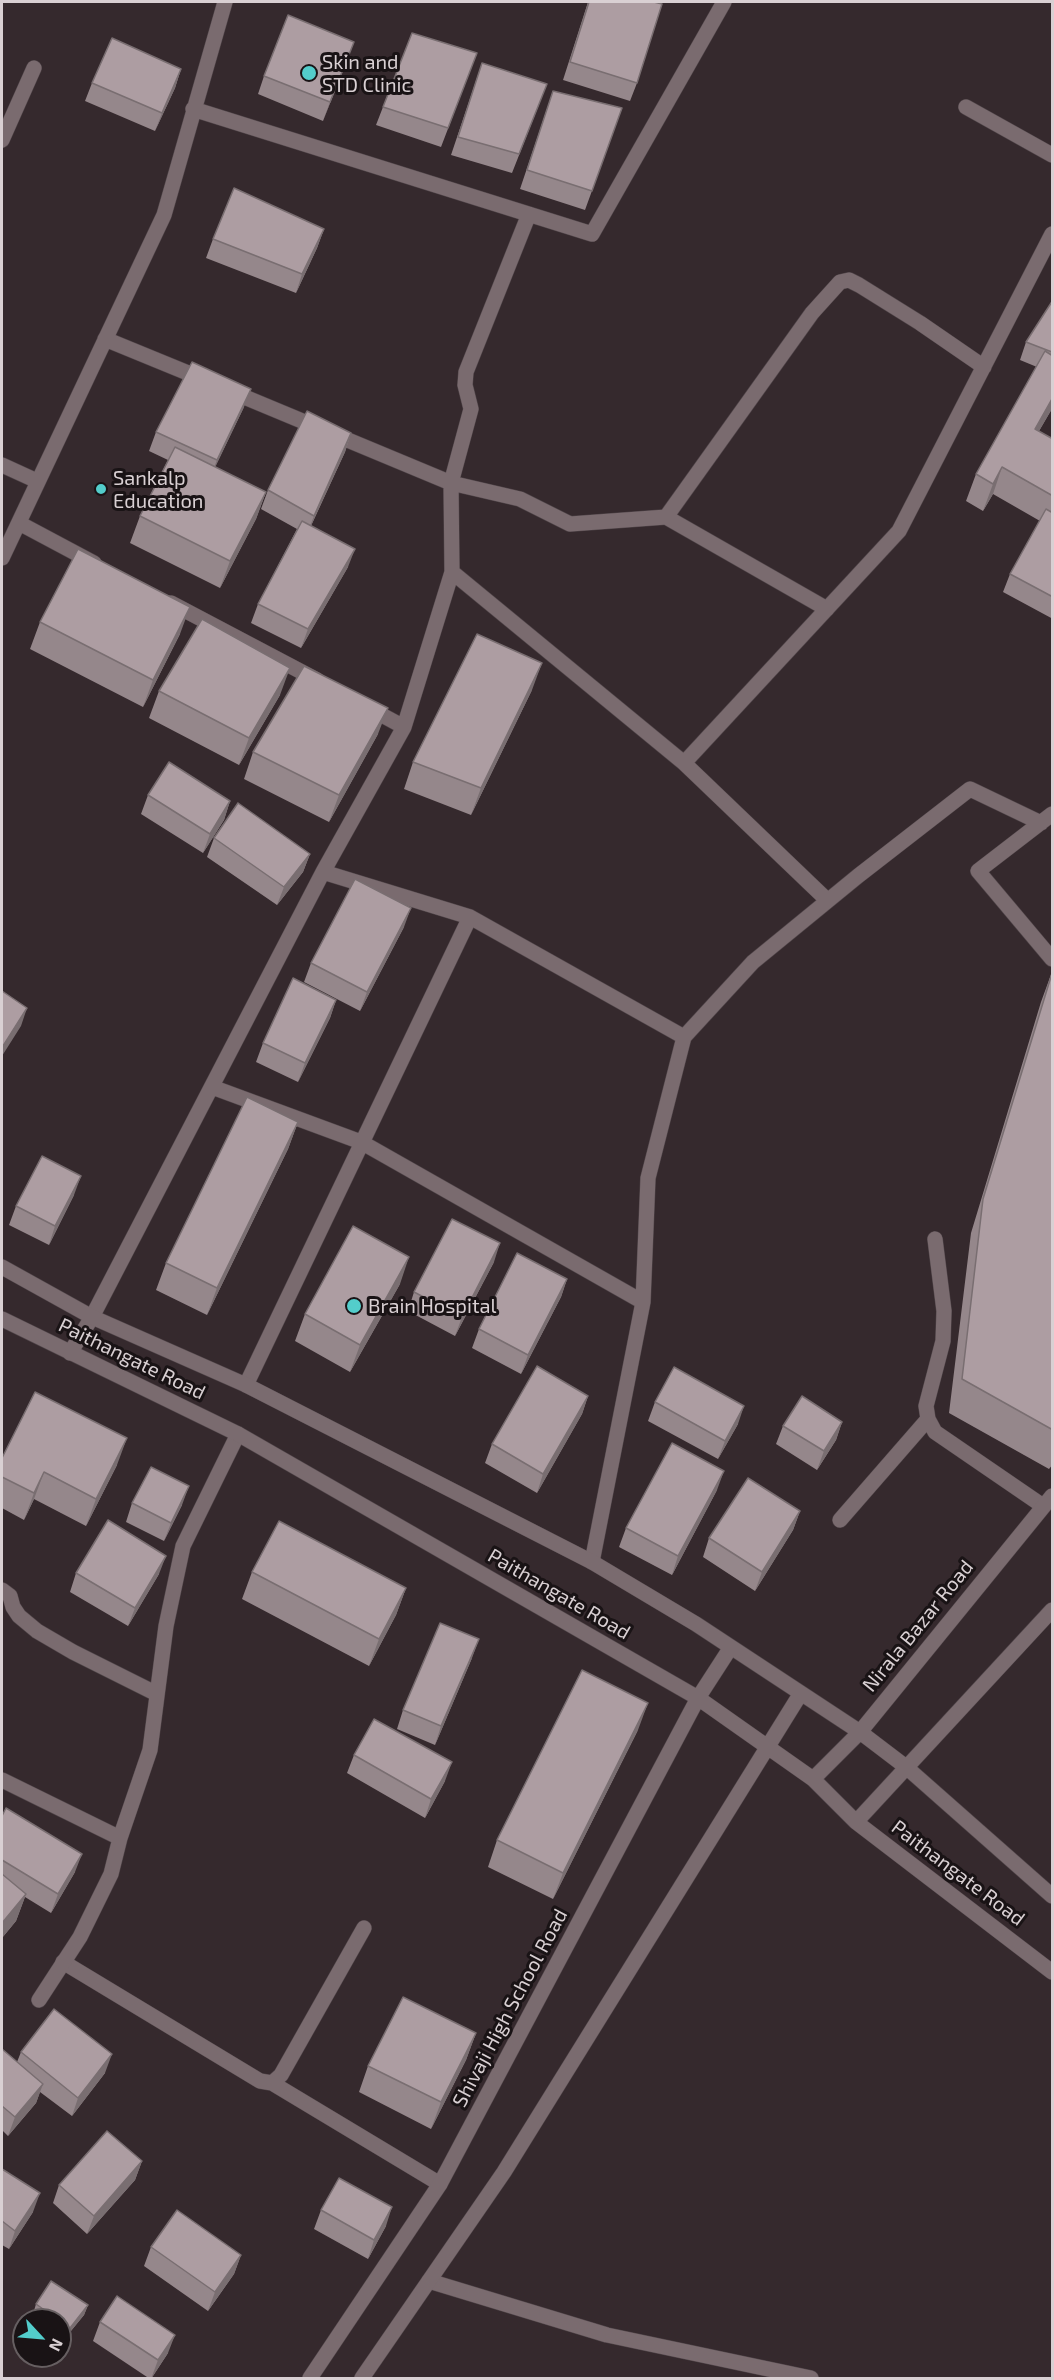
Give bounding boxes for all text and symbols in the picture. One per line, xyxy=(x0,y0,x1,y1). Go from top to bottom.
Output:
place label: Skin and STD Clinic xyxy=(322,50,411,97)
marker: Skin and STD Clinic xyxy=(300,64,318,82)
place label: Sankalp Education xyxy=(113,466,203,513)
marker: Sankalp Education xyxy=(94,482,108,496)
place label: Brain Hospital xyxy=(368,1294,496,1318)
marker: Brain Hospital xyxy=(345,1297,363,1315)
street label: Paithangate Road xyxy=(55,1313,209,1405)
street label: Paithangate Road xyxy=(484,1544,634,1644)
street label: Nirala Bazar Road xyxy=(858,1555,978,1697)
street label: Paithangate Road xyxy=(887,1815,1029,1931)
street label: Shivaji High School Road xyxy=(448,1905,572,2111)
north arrow xyxy=(12,2308,72,2368)
text: N xyxy=(46,2336,68,2355)

